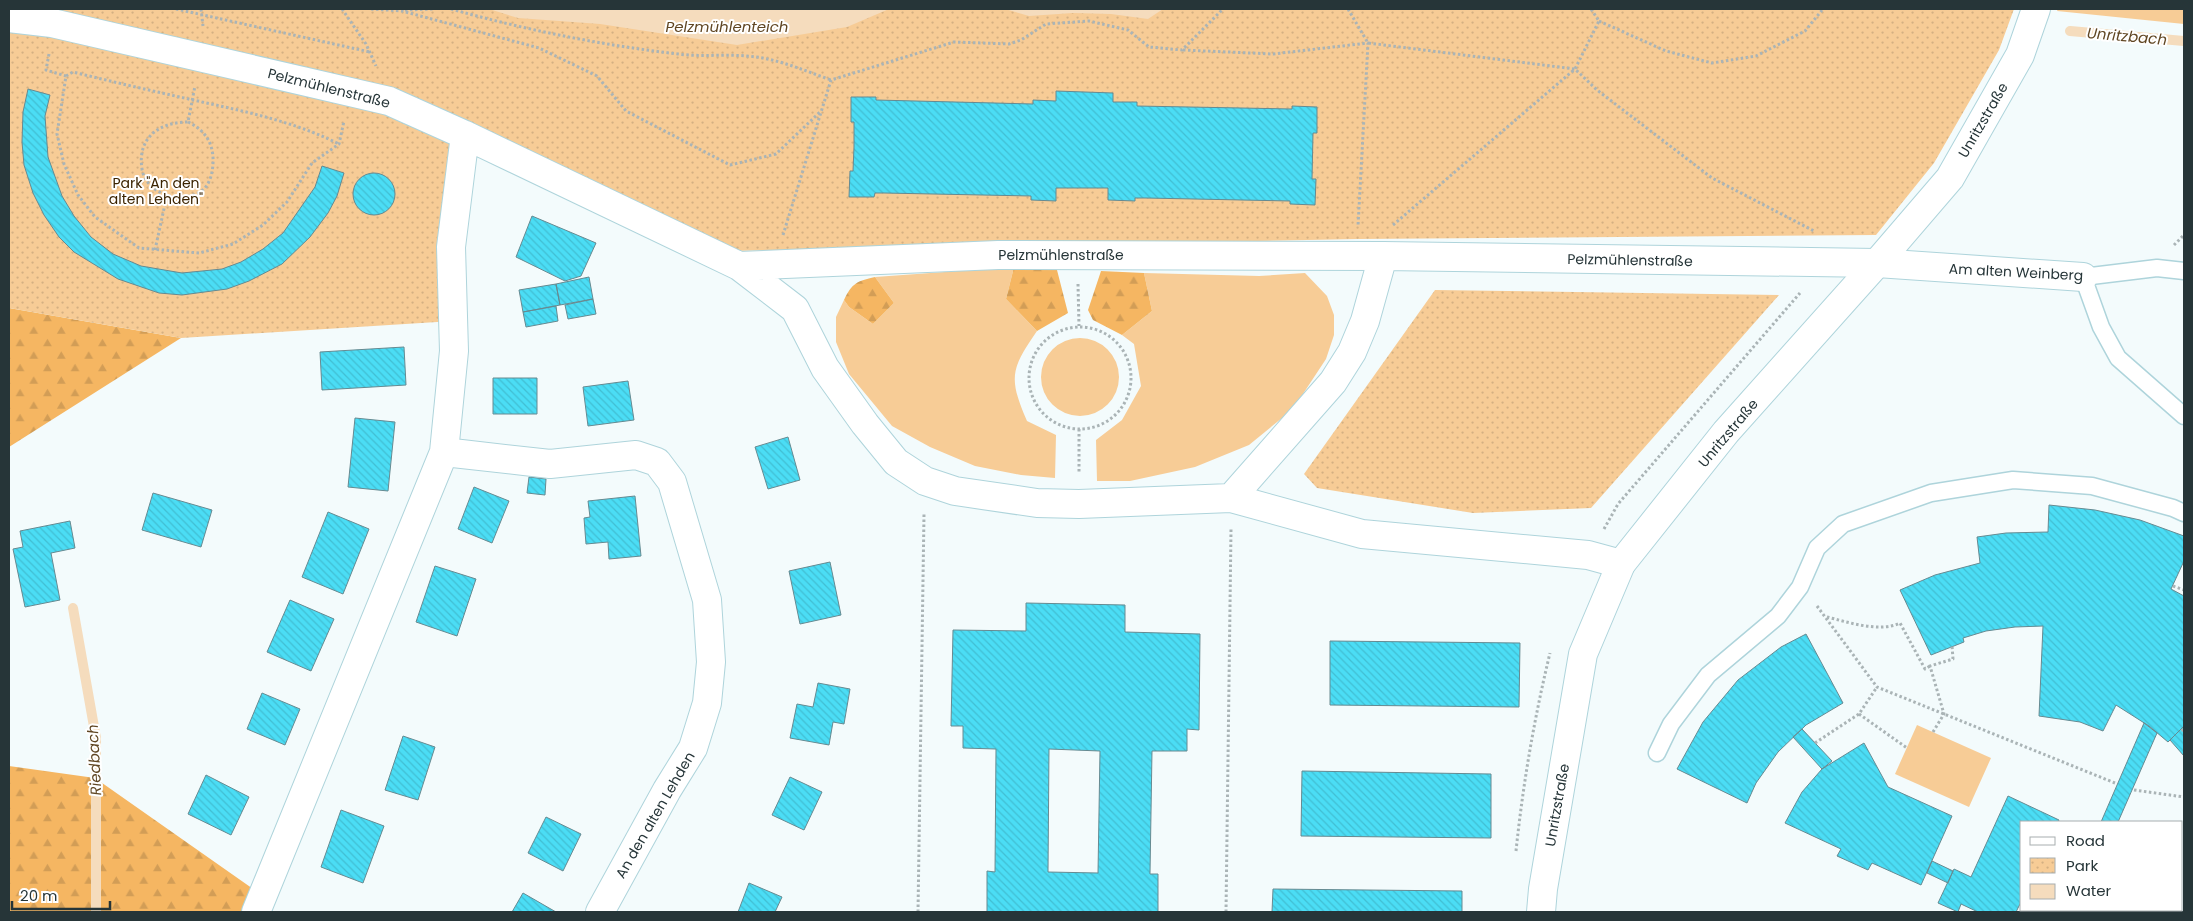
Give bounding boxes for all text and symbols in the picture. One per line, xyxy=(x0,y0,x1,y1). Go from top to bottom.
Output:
water label: Pelzmühlenteich xyxy=(666,16,788,37)
water label: Unritzbach xyxy=(2086,22,2168,50)
street label: Pelzmühlenstraße xyxy=(266,63,393,113)
street label: Unritzstraße xyxy=(1953,78,2013,161)
park label: Park "An den alten Lehden" xyxy=(109,173,203,209)
street label: Pelzmühlenstraße xyxy=(998,245,1124,265)
street label: Pelzmühlenstraße xyxy=(1567,249,1693,271)
street label: Am alten Weinberg xyxy=(1948,258,2084,286)
street label: Unritzstraße xyxy=(1693,394,1763,472)
water label: Riedbach xyxy=(82,724,106,796)
street label: An den alten Lehden xyxy=(611,748,699,882)
street label: Unritzstraße xyxy=(1540,762,1574,848)
legend xyxy=(2020,821,2183,911)
text: Road xyxy=(2066,830,2105,851)
text: Park xyxy=(2066,855,2098,876)
scale bar xyxy=(12,878,110,910)
text: Water xyxy=(2066,880,2112,901)
text: 20 m xyxy=(20,885,58,906)

